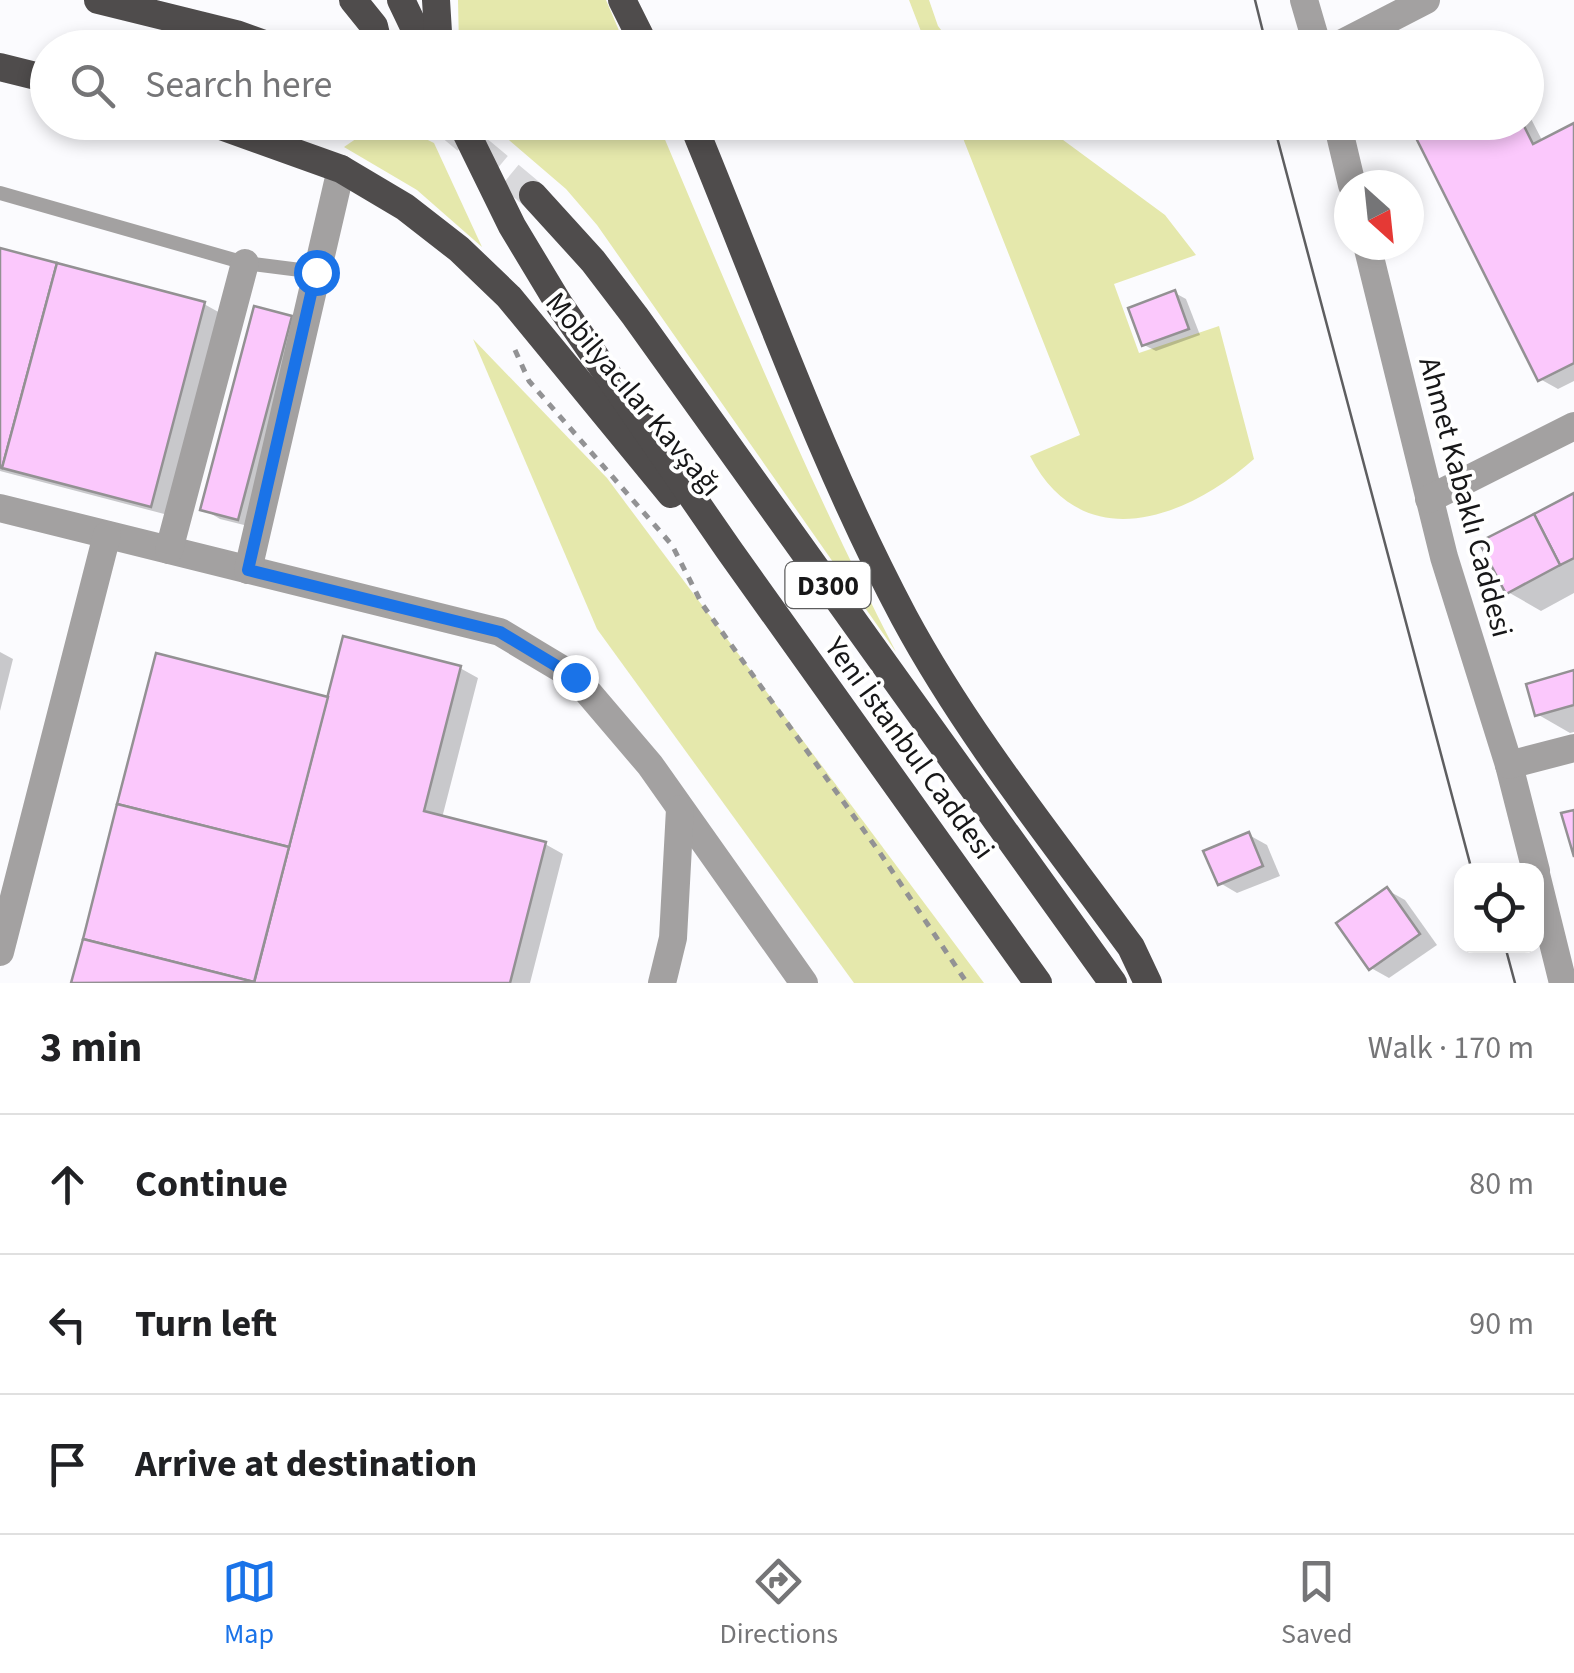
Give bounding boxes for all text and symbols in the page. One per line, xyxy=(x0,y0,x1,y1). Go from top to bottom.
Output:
search box xyxy=(30,30,1544,140)
icon: search xyxy=(65,58,120,113)
text: Search here xyxy=(145,58,332,112)
north arrow xyxy=(1334,170,1424,260)
route start xyxy=(294,250,340,296)
street label: Mobilyacılar Kavşağı xyxy=(535,283,732,506)
street label: Ahmet Kabaklı Caddesi xyxy=(1407,352,1524,642)
road number: D300 xyxy=(786,562,870,608)
street label: Yeni İstanbul Caddesi xyxy=(814,627,1005,868)
route end xyxy=(553,655,599,701)
map controls xyxy=(1454,863,1544,953)
button: locate xyxy=(1454,863,1544,953)
text: 3 min xyxy=(40,1018,142,1078)
text: Walk · 170 m xyxy=(1368,1025,1534,1071)
icon: ahead xyxy=(40,1157,95,1212)
text: Continue xyxy=(135,1157,288,1211)
text: 80 m xyxy=(1469,1161,1534,1207)
icon: left xyxy=(40,1297,95,1352)
text: Turn left xyxy=(135,1297,277,1351)
text: 90 m xyxy=(1469,1301,1534,1347)
icon: arrive xyxy=(40,1437,95,1492)
text: Arrive at destination xyxy=(135,1437,477,1491)
tab: Map xyxy=(222,1554,277,1654)
tab: Directions xyxy=(720,1554,838,1654)
tab: Saved xyxy=(1281,1554,1352,1654)

